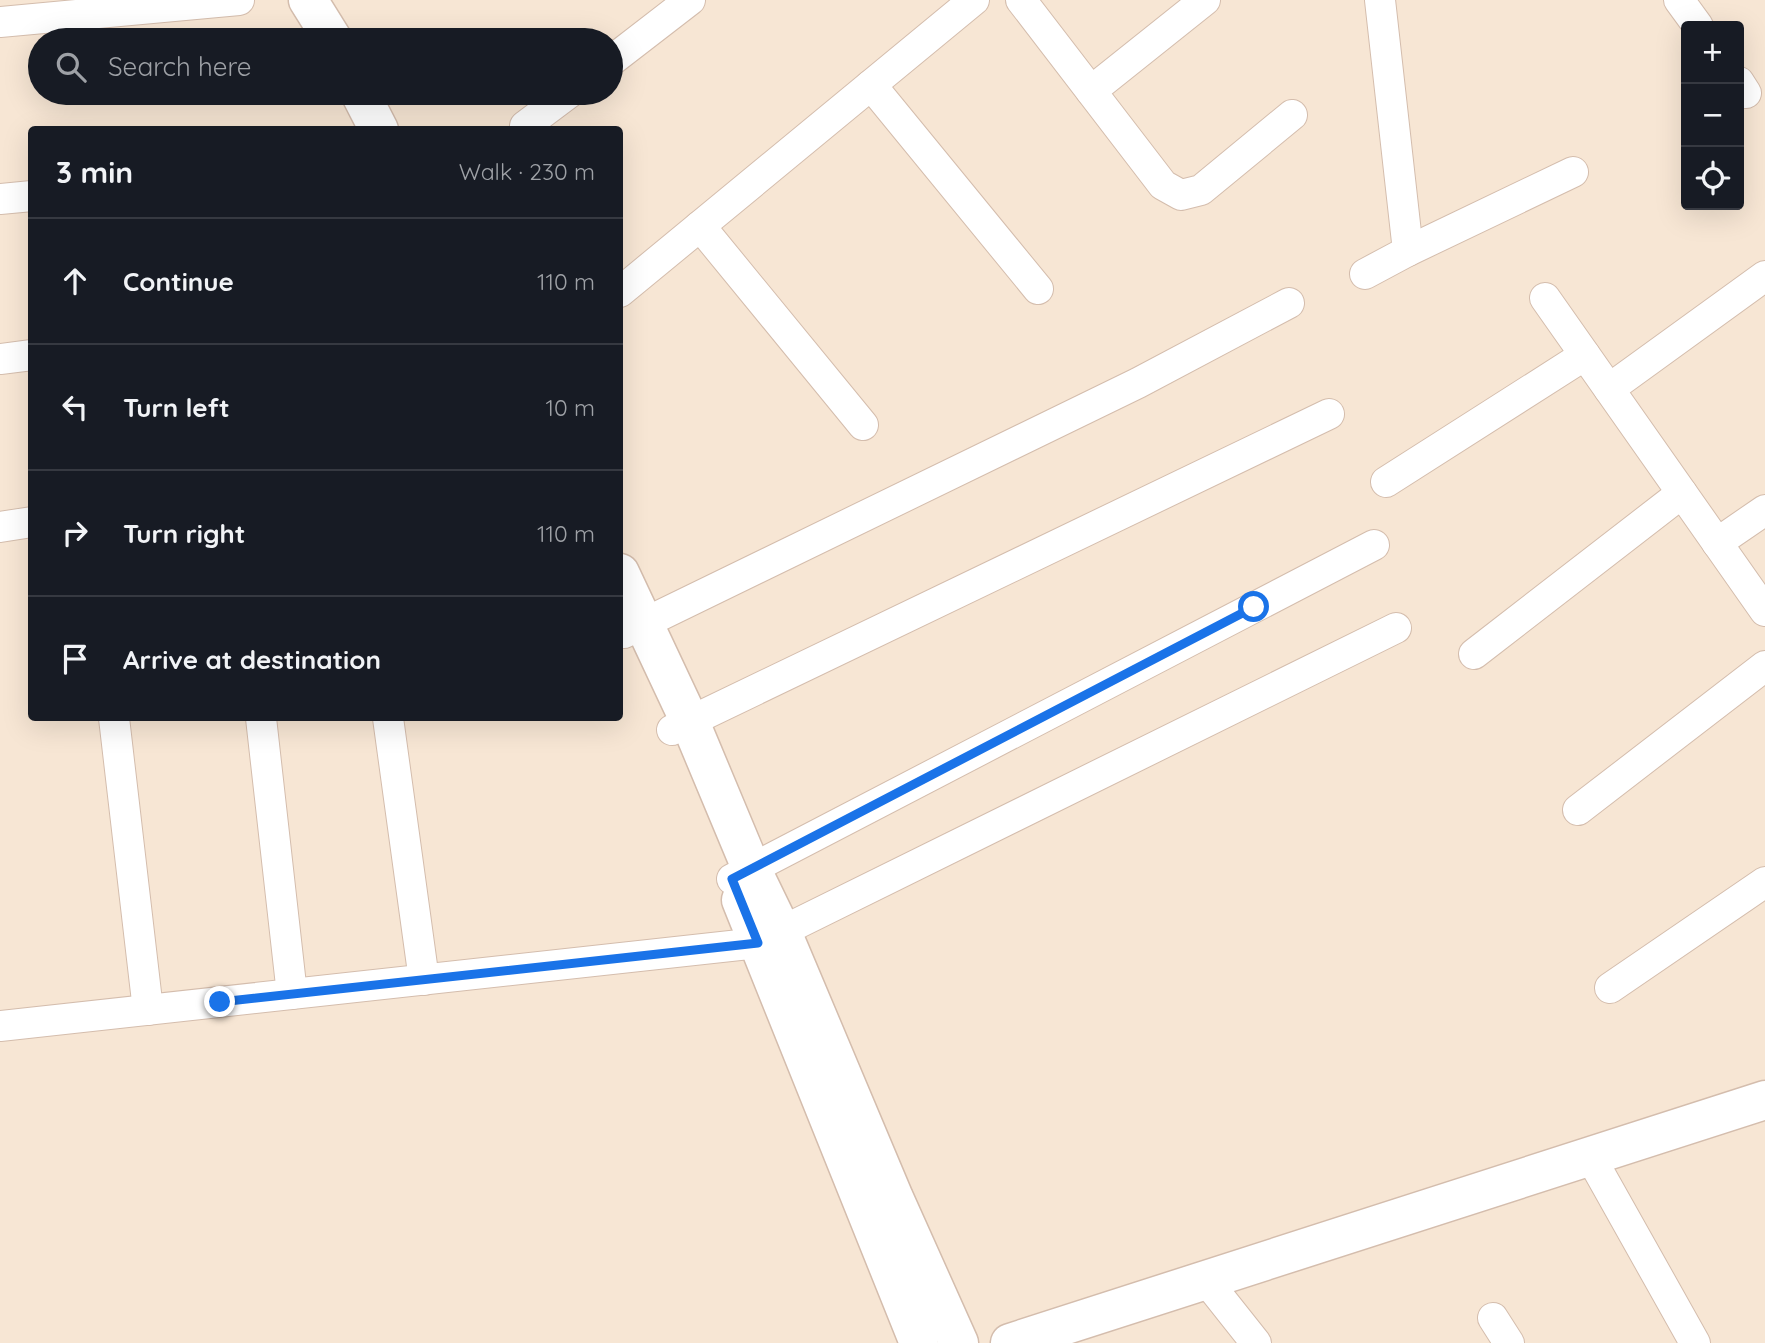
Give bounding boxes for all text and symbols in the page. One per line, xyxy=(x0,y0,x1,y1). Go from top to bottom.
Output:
map controls xyxy=(1681,21,1744,210)
button: + xyxy=(1681,21,1744,84)
search box xyxy=(28,28,623,105)
icon: search xyxy=(52,48,90,86)
text: Search here xyxy=(108,50,252,83)
button: − xyxy=(1681,84,1744,147)
button: locate xyxy=(1681,147,1744,210)
text: 3 min xyxy=(56,153,133,191)
text: Walk · 230 m xyxy=(459,157,595,186)
icon: ahead xyxy=(56,262,94,300)
text: Continue xyxy=(123,265,234,298)
text: 110 m xyxy=(537,267,595,296)
icon: left xyxy=(56,388,94,426)
text: Turn left xyxy=(123,391,230,424)
text: 10 m xyxy=(546,393,595,422)
icon: right xyxy=(56,514,94,552)
text: Turn right xyxy=(123,517,245,550)
text: 110 m xyxy=(537,519,595,548)
route start xyxy=(1238,591,1269,622)
icon: arrive xyxy=(56,640,94,678)
text: Arrive at destination xyxy=(123,643,381,676)
route end xyxy=(204,986,235,1017)

